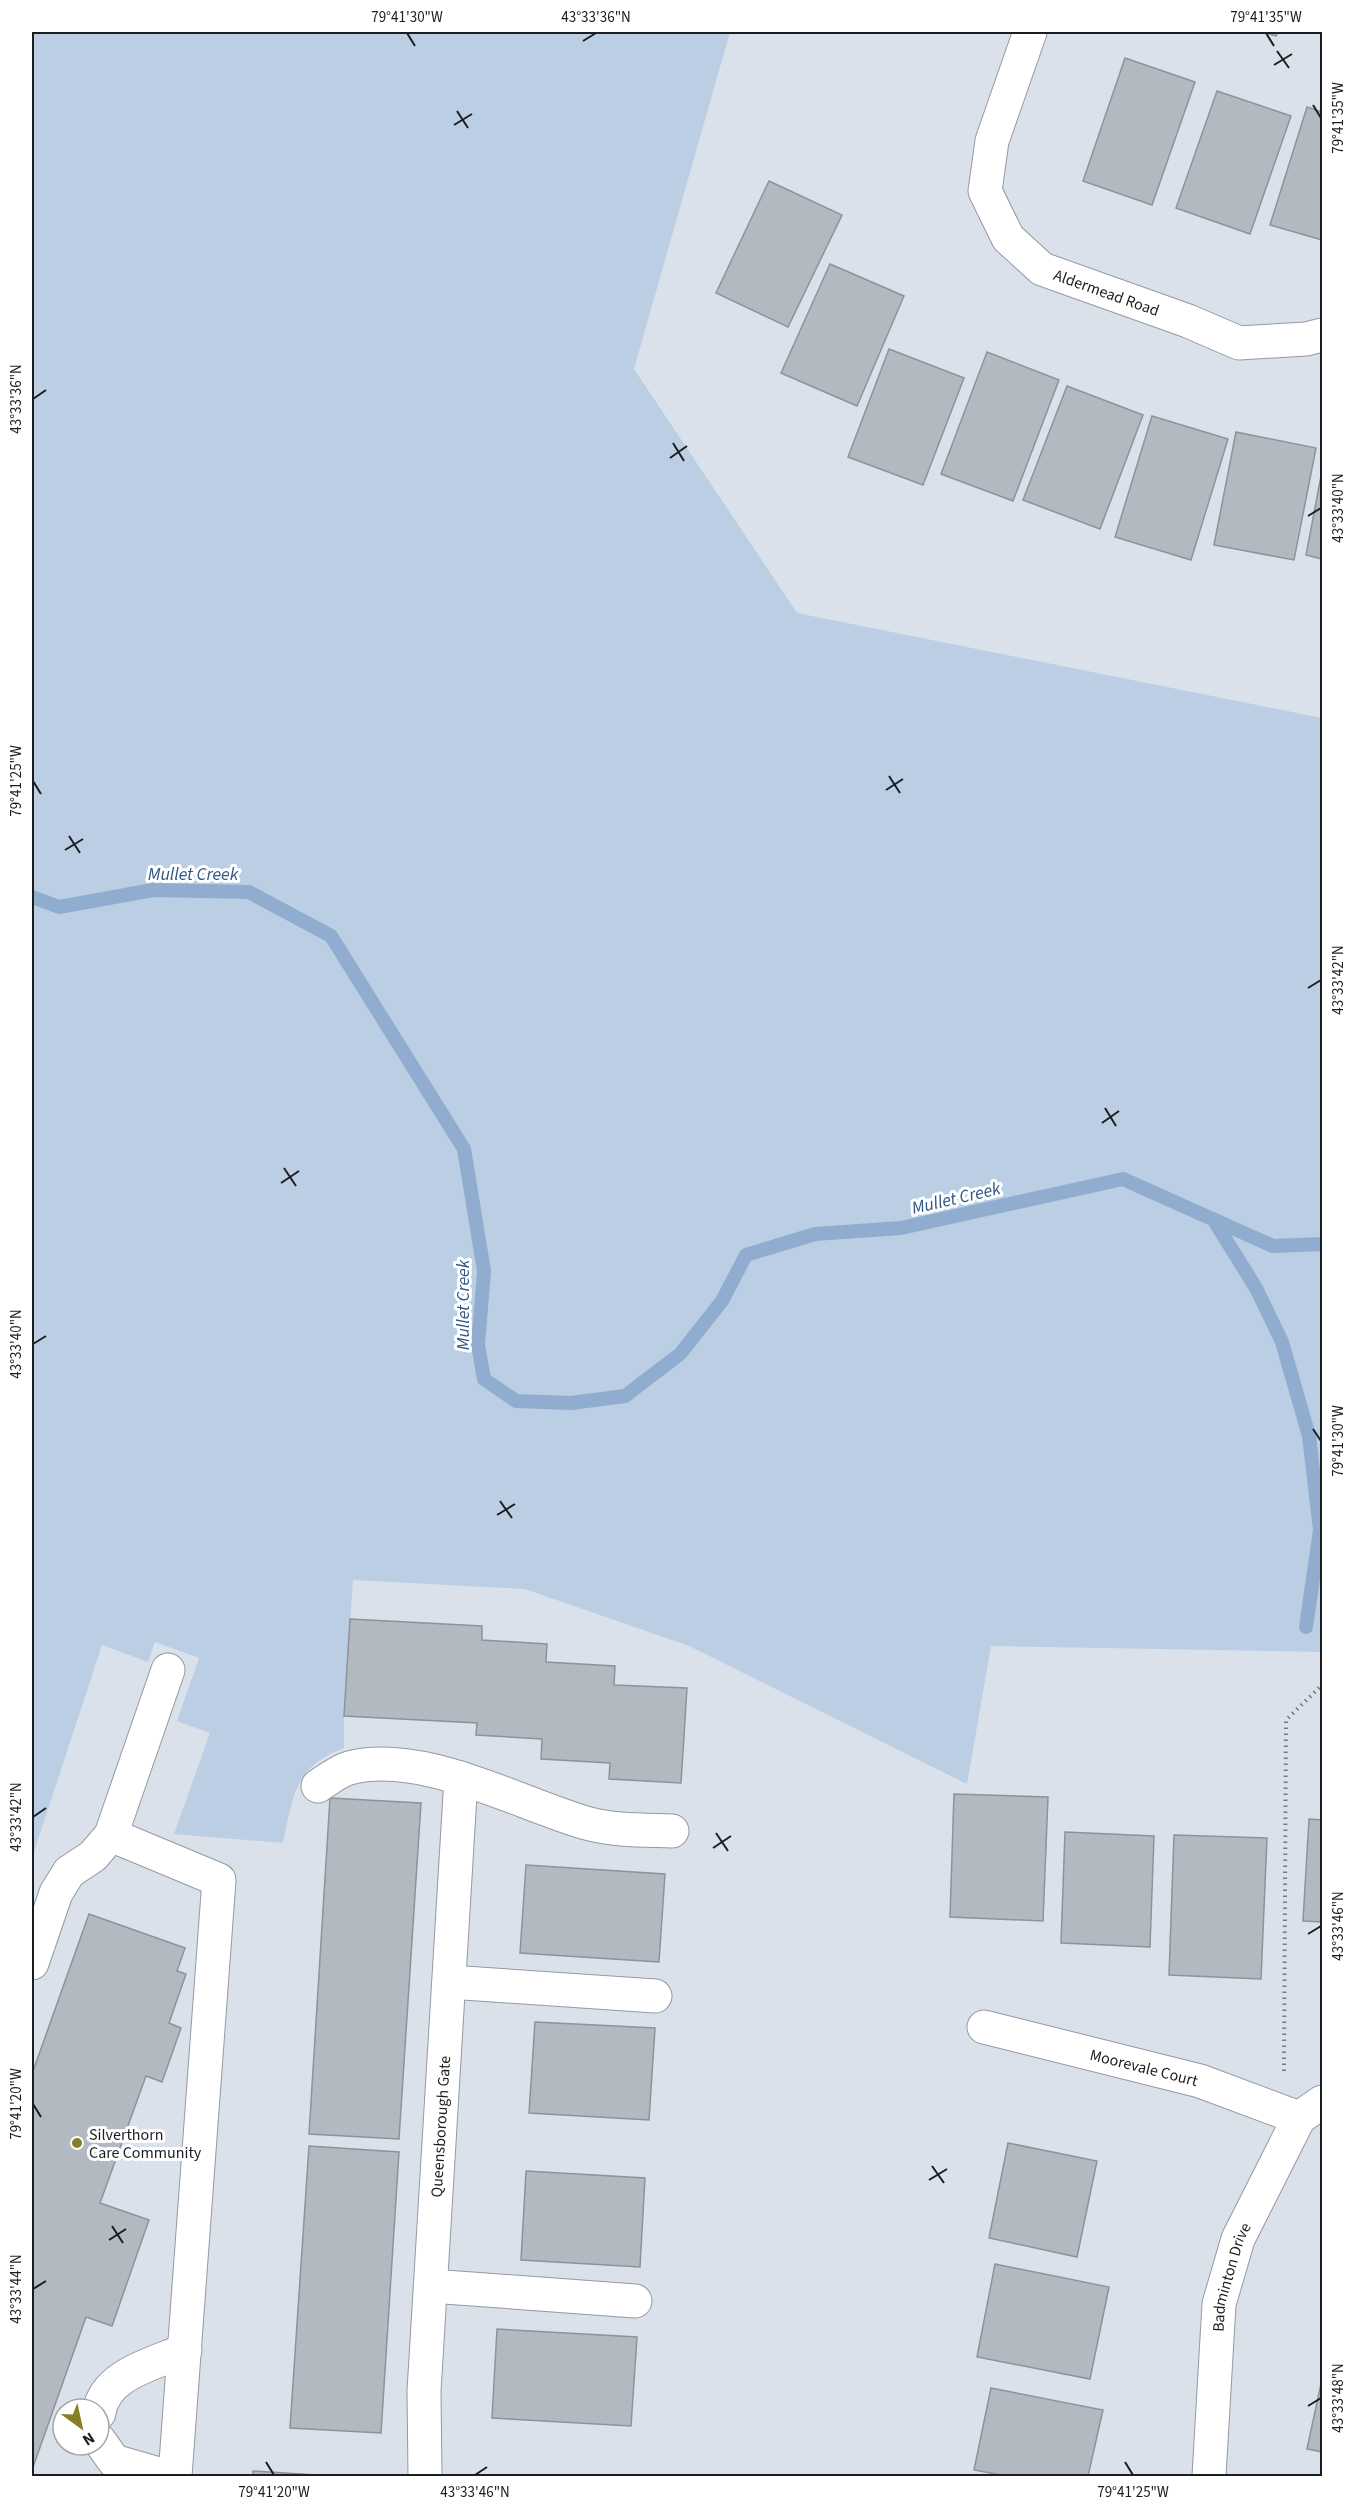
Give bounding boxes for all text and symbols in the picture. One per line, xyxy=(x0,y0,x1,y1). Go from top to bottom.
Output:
text: 79°41'30"W xyxy=(371,7,443,28)
text: 43°33'36"N xyxy=(561,7,631,28)
text: 79°41'35"W xyxy=(1230,7,1302,28)
text: 79°41'35"W xyxy=(1328,82,1349,154)
street label: Aldermead Road xyxy=(1051,264,1162,322)
text: 43°33'36"N xyxy=(6,364,27,434)
text: 43°33'40"N xyxy=(1328,473,1349,543)
text: 79°41'25"W xyxy=(6,745,27,817)
water label: Mullet Creek xyxy=(148,862,239,887)
text: 43°33'42"N xyxy=(1328,945,1349,1015)
water label: Mullet Creek xyxy=(909,1176,1003,1221)
water label: Mullet Creek xyxy=(451,1259,476,1350)
text: 43°33'40"N xyxy=(6,1309,27,1379)
text: 79°41'30"W xyxy=(1328,1405,1349,1477)
text: 43°33'42"N xyxy=(6,1782,27,1852)
text: 43°33'46"N xyxy=(1328,1891,1349,1961)
street label: Moorevale Court xyxy=(1088,2044,1201,2092)
street label: Queensborough Gate xyxy=(426,2055,456,2198)
text: 79°41'20"W xyxy=(6,2068,27,2140)
place label: Silverthorn Care Community xyxy=(89,2124,202,2164)
marker: Silverthorn Care Community xyxy=(70,2136,84,2150)
street label: Badminton Drive xyxy=(1207,2219,1257,2332)
text: 43°33'44"N xyxy=(6,2254,27,2324)
text: 43°33'48"N xyxy=(1328,2363,1349,2433)
north arrow xyxy=(51,2397,111,2457)
text: N xyxy=(78,2427,99,2451)
text: 79°41'20"W xyxy=(238,2482,310,2503)
text: 43°33'46"N xyxy=(440,2482,510,2503)
text: 79°41'25"W xyxy=(1097,2482,1169,2503)

